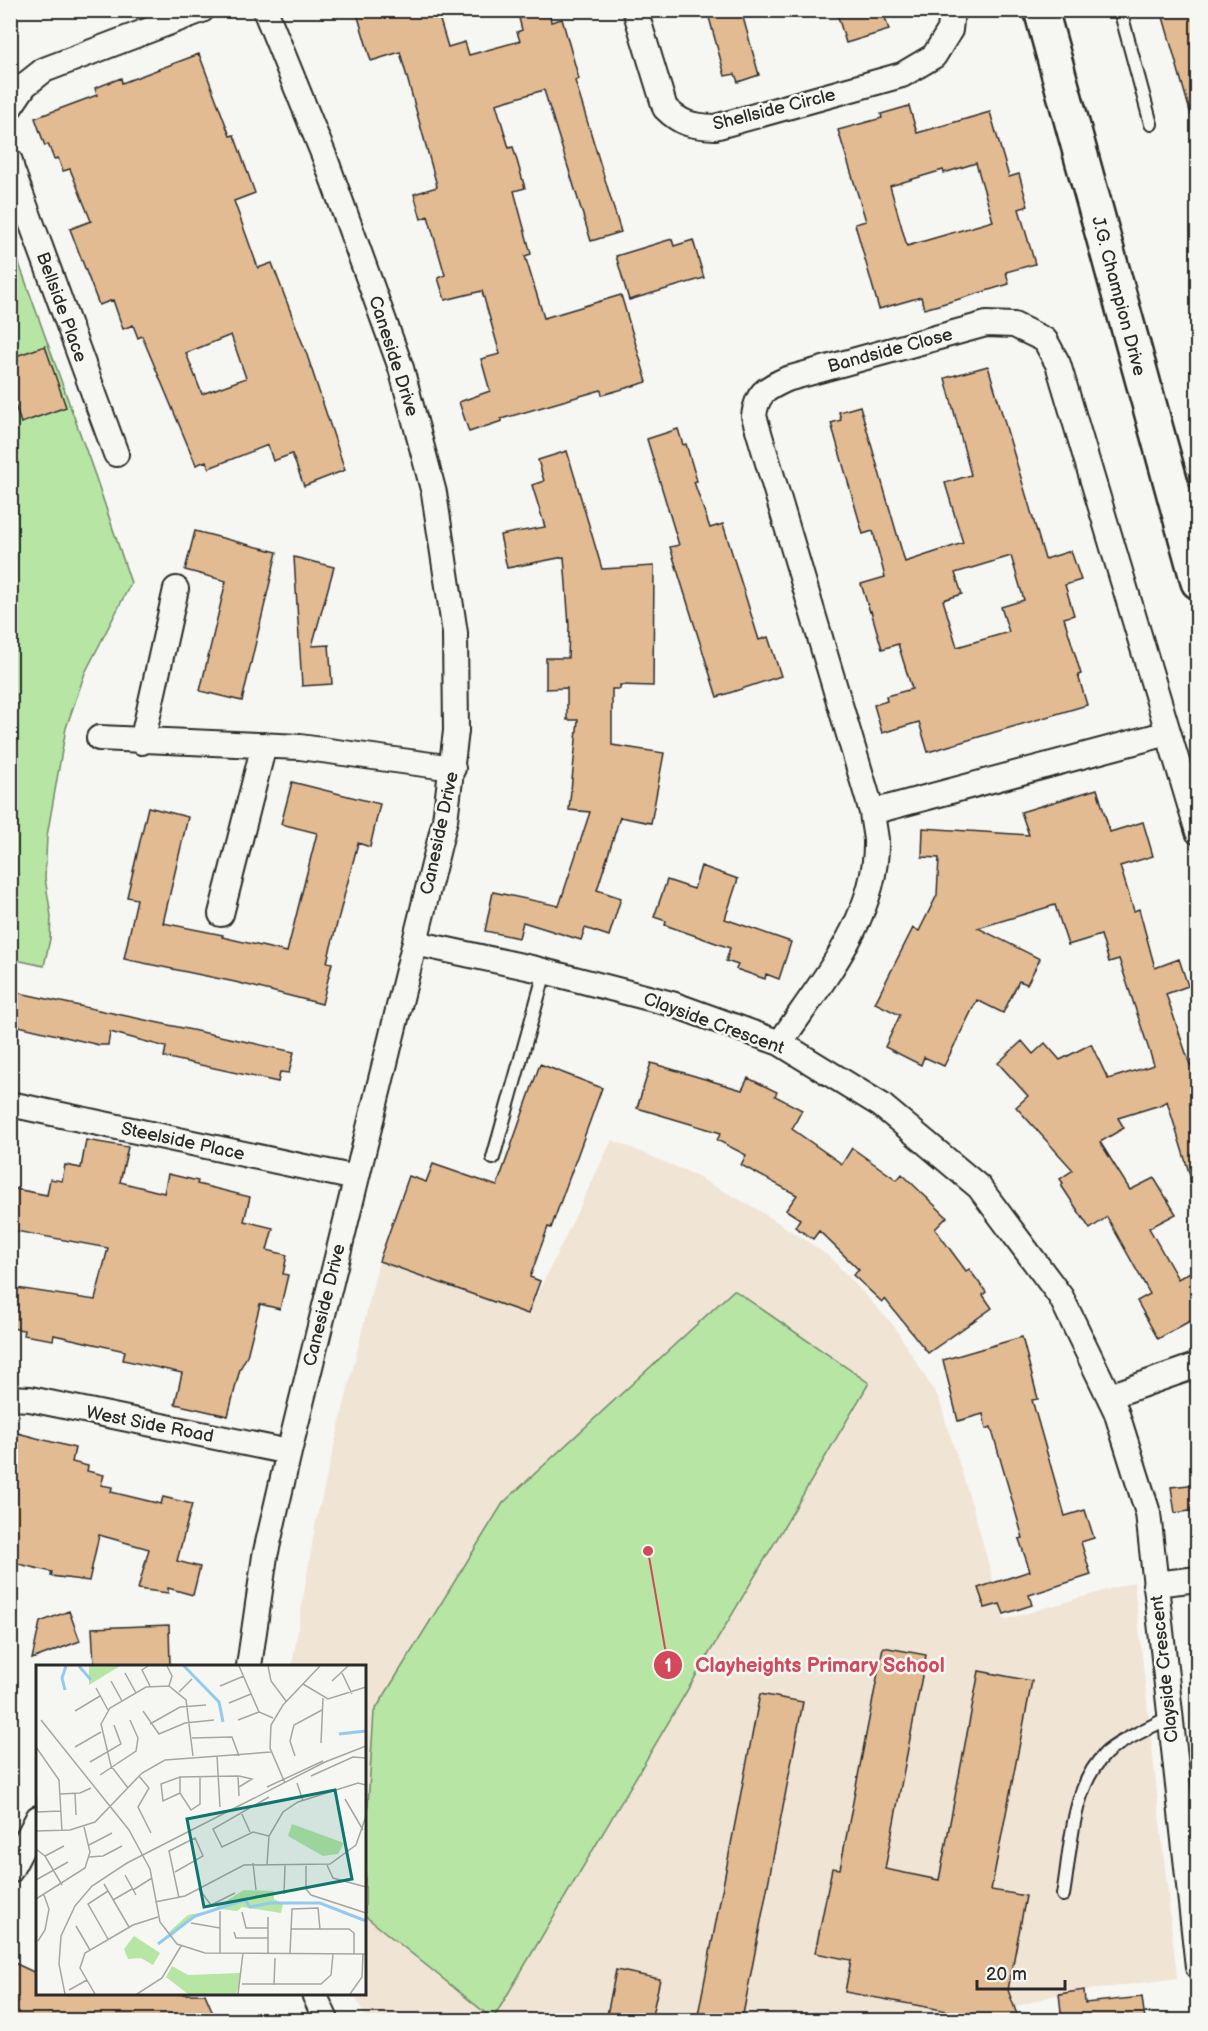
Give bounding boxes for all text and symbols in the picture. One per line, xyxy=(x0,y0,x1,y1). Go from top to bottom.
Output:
street label: Shellside Circle xyxy=(711,84,838,135)
street label: J.G. Champion Drive xyxy=(1087,214,1150,378)
street label: Bellside Place xyxy=(32,249,91,365)
street label: Caneside Drive xyxy=(364,293,423,419)
street label: Bandside Close xyxy=(825,324,955,377)
street label: Caneside Drive xyxy=(416,769,463,896)
street label: Clayside Crescent xyxy=(641,988,788,1059)
street label: Steelside Place xyxy=(119,1118,247,1165)
street label: Caneside Drive xyxy=(299,1242,350,1368)
street label: West Side Road xyxy=(84,1402,215,1447)
street label: Clayside Crescent xyxy=(1146,1594,1183,1744)
callout: Clayheights Primary School xyxy=(653,1646,957,1684)
text: Clayheights Primary School xyxy=(695,1654,945,1678)
text: 1 xyxy=(664,1656,672,1677)
inset map xyxy=(36,1665,366,1995)
scale bar xyxy=(977,1953,1066,1991)
text: 20 m xyxy=(986,1964,1027,1985)

